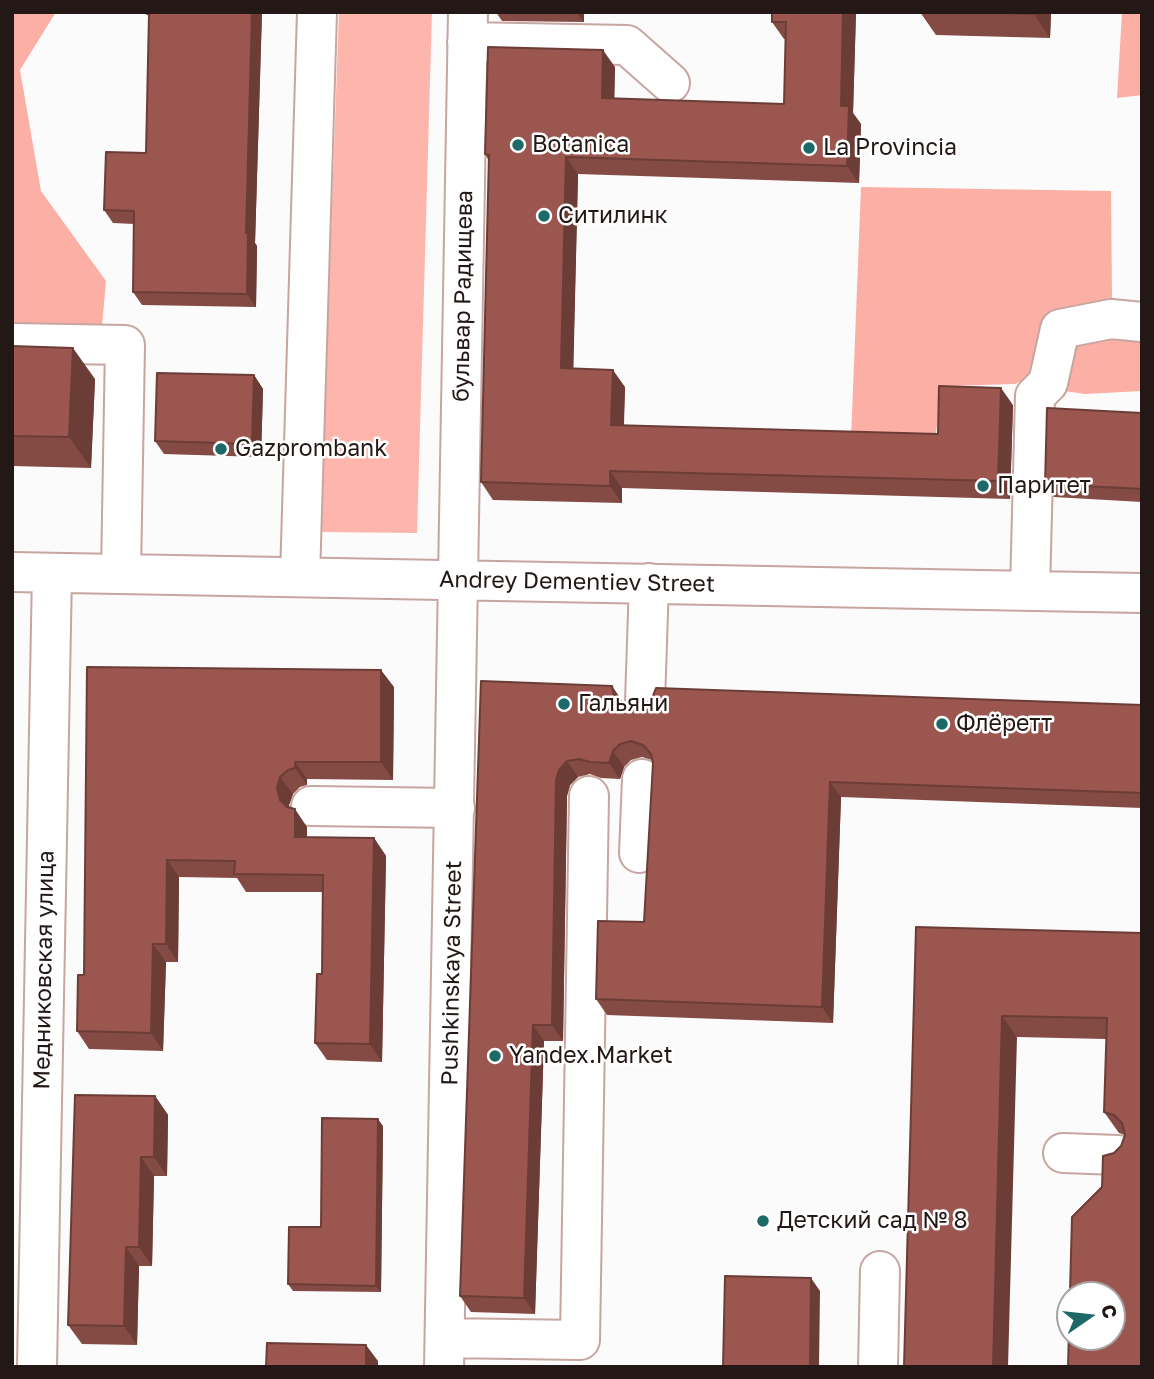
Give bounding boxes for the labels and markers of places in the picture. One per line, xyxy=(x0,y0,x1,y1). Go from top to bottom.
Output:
place label: Botanica xyxy=(532,131,629,159)
place label: La Provincia xyxy=(823,134,957,162)
marker: Botanica xyxy=(510,137,526,153)
marker: La Provincia xyxy=(801,140,817,156)
place label: Ситилинк xyxy=(558,202,668,230)
marker: Ситилинк xyxy=(536,208,552,224)
place label: Gazprombank xyxy=(235,435,387,463)
marker: Gazprombank xyxy=(213,441,229,457)
place label: Паритет xyxy=(997,472,1091,500)
marker: Паритет xyxy=(975,478,991,494)
place label: Гальяни xyxy=(578,690,668,718)
marker: Гальяни xyxy=(556,696,572,712)
place label: Флёретт xyxy=(956,710,1052,738)
marker: Флёретт xyxy=(934,716,950,732)
place label: Yandex.Market xyxy=(509,1042,673,1070)
marker: Yandex.Market xyxy=(487,1048,503,1064)
place label: Детский сад № 8 xyxy=(777,1207,967,1235)
marker: Детский сад № 8 xyxy=(755,1213,771,1229)

